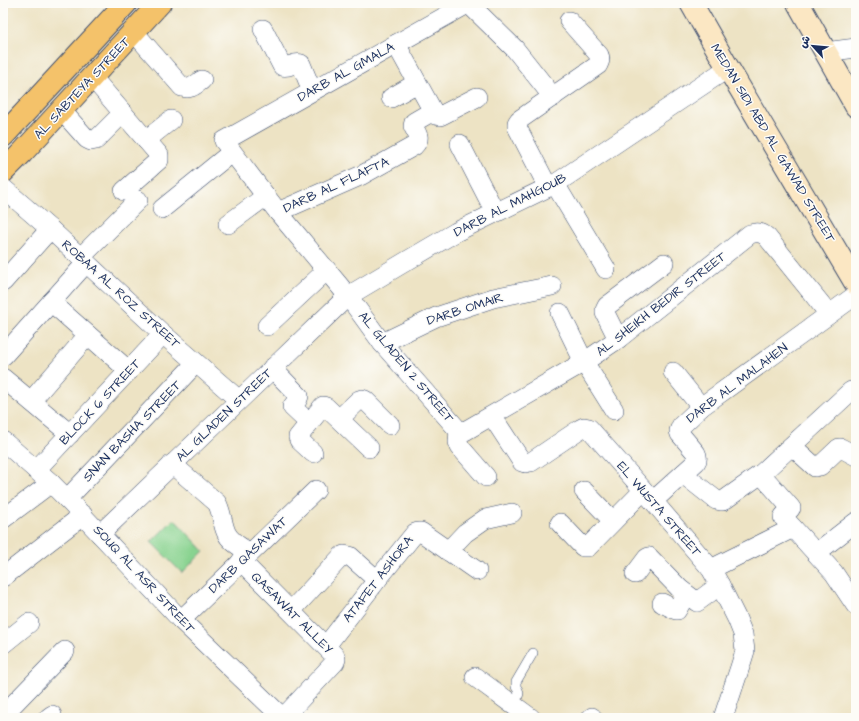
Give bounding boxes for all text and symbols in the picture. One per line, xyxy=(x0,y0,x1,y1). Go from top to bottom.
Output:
north arrow xyxy=(793,26,833,66)
street label: AL SABTEYA STREET xyxy=(30,32,135,143)
text: ش xyxy=(795,33,814,50)
street label: DARB AL GMALA xyxy=(294,38,398,106)
street label: MEDAN SIDI ABD AL GAWAD STREET xyxy=(706,40,840,247)
street label: DARB AL FLAFTA xyxy=(280,152,392,217)
street label: DARB AL MAHGOUB xyxy=(451,169,569,241)
street label: ROBAA AL ROZ STREET xyxy=(58,236,185,353)
street label: AL SHEIKH BEDIR STREET xyxy=(592,247,730,360)
street label: DARB OMAIR xyxy=(424,288,506,330)
street label: AL GLADEN 2 STREET xyxy=(354,308,459,427)
street label: DARB AL MALAHEN xyxy=(682,339,792,427)
street label: BLOCK 6 STREET xyxy=(55,354,145,449)
street label: AL GLADEN STREET xyxy=(172,364,277,466)
street label: SNAN BASHA STREET xyxy=(79,376,186,486)
street label: EL WUSTA STREET xyxy=(613,458,706,561)
street label: DARB QASAWAT xyxy=(205,512,292,597)
street label: SOUQ AL ASR STREET xyxy=(89,521,200,638)
street label: ATAFET ASHORA xyxy=(338,531,418,626)
street label: QASAWAT ALLEY xyxy=(247,568,337,658)

